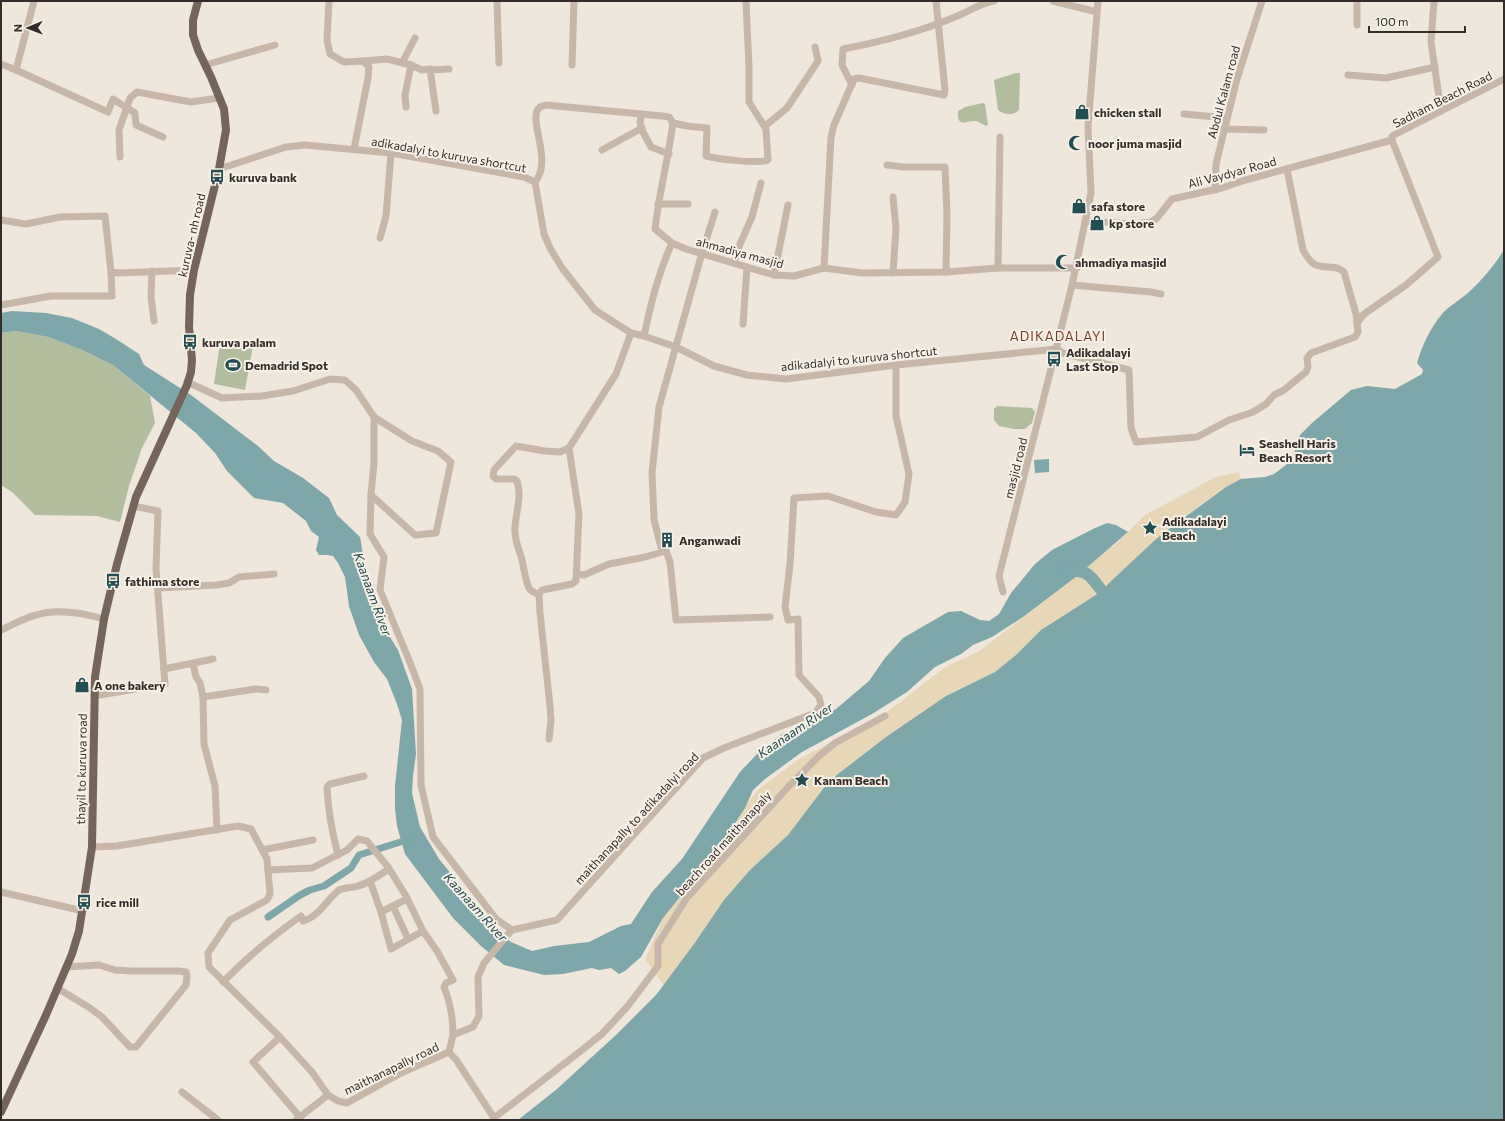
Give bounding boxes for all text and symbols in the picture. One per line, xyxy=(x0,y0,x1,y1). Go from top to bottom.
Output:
north arrow xyxy=(8,8,48,48)
scale bar xyxy=(1369,8,1465,34)
text: 100 m xyxy=(1375,14,1409,28)
text: N xyxy=(11,24,24,32)
street label: Abdul Kalam road xyxy=(1204,44,1242,140)
street label: Sadham Beach Road xyxy=(1390,68,1494,130)
shop icon: chicken stall xyxy=(1073,103,1091,121)
place label: chicken stall xyxy=(1094,105,1162,119)
street label: adikadalyi to kuruva shortcut xyxy=(370,133,528,175)
mosque icon: noor juma masjid xyxy=(1067,134,1085,152)
place label: noor juma masjid xyxy=(1088,136,1182,150)
street label: Ali Vaydyar Road xyxy=(1186,153,1278,191)
bus stop icon: kuruva bank xyxy=(208,168,226,186)
place label: kuruva bank xyxy=(229,170,297,184)
street label: kuruva- nh road xyxy=(175,192,207,278)
shop icon: safa store xyxy=(1070,197,1088,215)
place label: safa store xyxy=(1091,199,1145,213)
shop icon: kp store xyxy=(1088,214,1106,232)
place label: kp store xyxy=(1109,216,1154,230)
street label: ahmadiya masjid xyxy=(695,234,785,270)
mosque icon: ahmadiya masjid xyxy=(1054,253,1072,271)
place label: ahmadiya masjid xyxy=(1075,255,1167,269)
district label: ADIKADALAYI xyxy=(1010,328,1106,344)
bus stop icon: kuruva palam xyxy=(181,333,199,351)
place label: kuruva palam xyxy=(202,335,276,349)
street label: adikadalyi to kuruva shortcut xyxy=(780,343,938,373)
place label: Adikadalayi Last Stop xyxy=(1066,345,1131,373)
bus stop icon: Adikadalayi Last Stop xyxy=(1045,350,1063,368)
sports icon: Demadrid Spot xyxy=(224,356,242,374)
place label: Demadrid Spot xyxy=(245,358,328,372)
street label: masjid road xyxy=(1001,436,1029,500)
place label: Seashell Haris Beach Resort xyxy=(1259,436,1336,464)
hotel icon: Seashell Haris Beach Resort xyxy=(1238,441,1256,459)
place label: Adikadalayi Beach xyxy=(1162,514,1227,542)
place icon: Adikadalayi Beach xyxy=(1141,519,1159,537)
building icon: Anganwadi xyxy=(658,531,676,549)
place label: Anganwadi xyxy=(679,533,741,547)
water label: Kaanaam River xyxy=(350,550,396,639)
bus stop icon: fathima store xyxy=(104,572,122,590)
place label: fathima store xyxy=(125,574,199,588)
shop icon: A one bakery xyxy=(73,676,91,694)
place label: A one bakery xyxy=(94,678,166,692)
water label: Kaanaam River xyxy=(754,698,837,761)
street label: thayil to kuruva road xyxy=(73,713,89,825)
street label: maithanapally to adikadalyi road xyxy=(571,749,701,887)
place icon: Kanam Beach xyxy=(793,771,811,789)
place label: Kanam Beach xyxy=(814,773,888,787)
street label: beach road maithanapaly xyxy=(672,788,774,898)
water label: Kaanaam River xyxy=(441,869,512,946)
bus stop icon: rice mill xyxy=(75,893,93,911)
place label: rice mill xyxy=(96,895,139,909)
street label: maithanapally road xyxy=(341,1039,441,1097)

